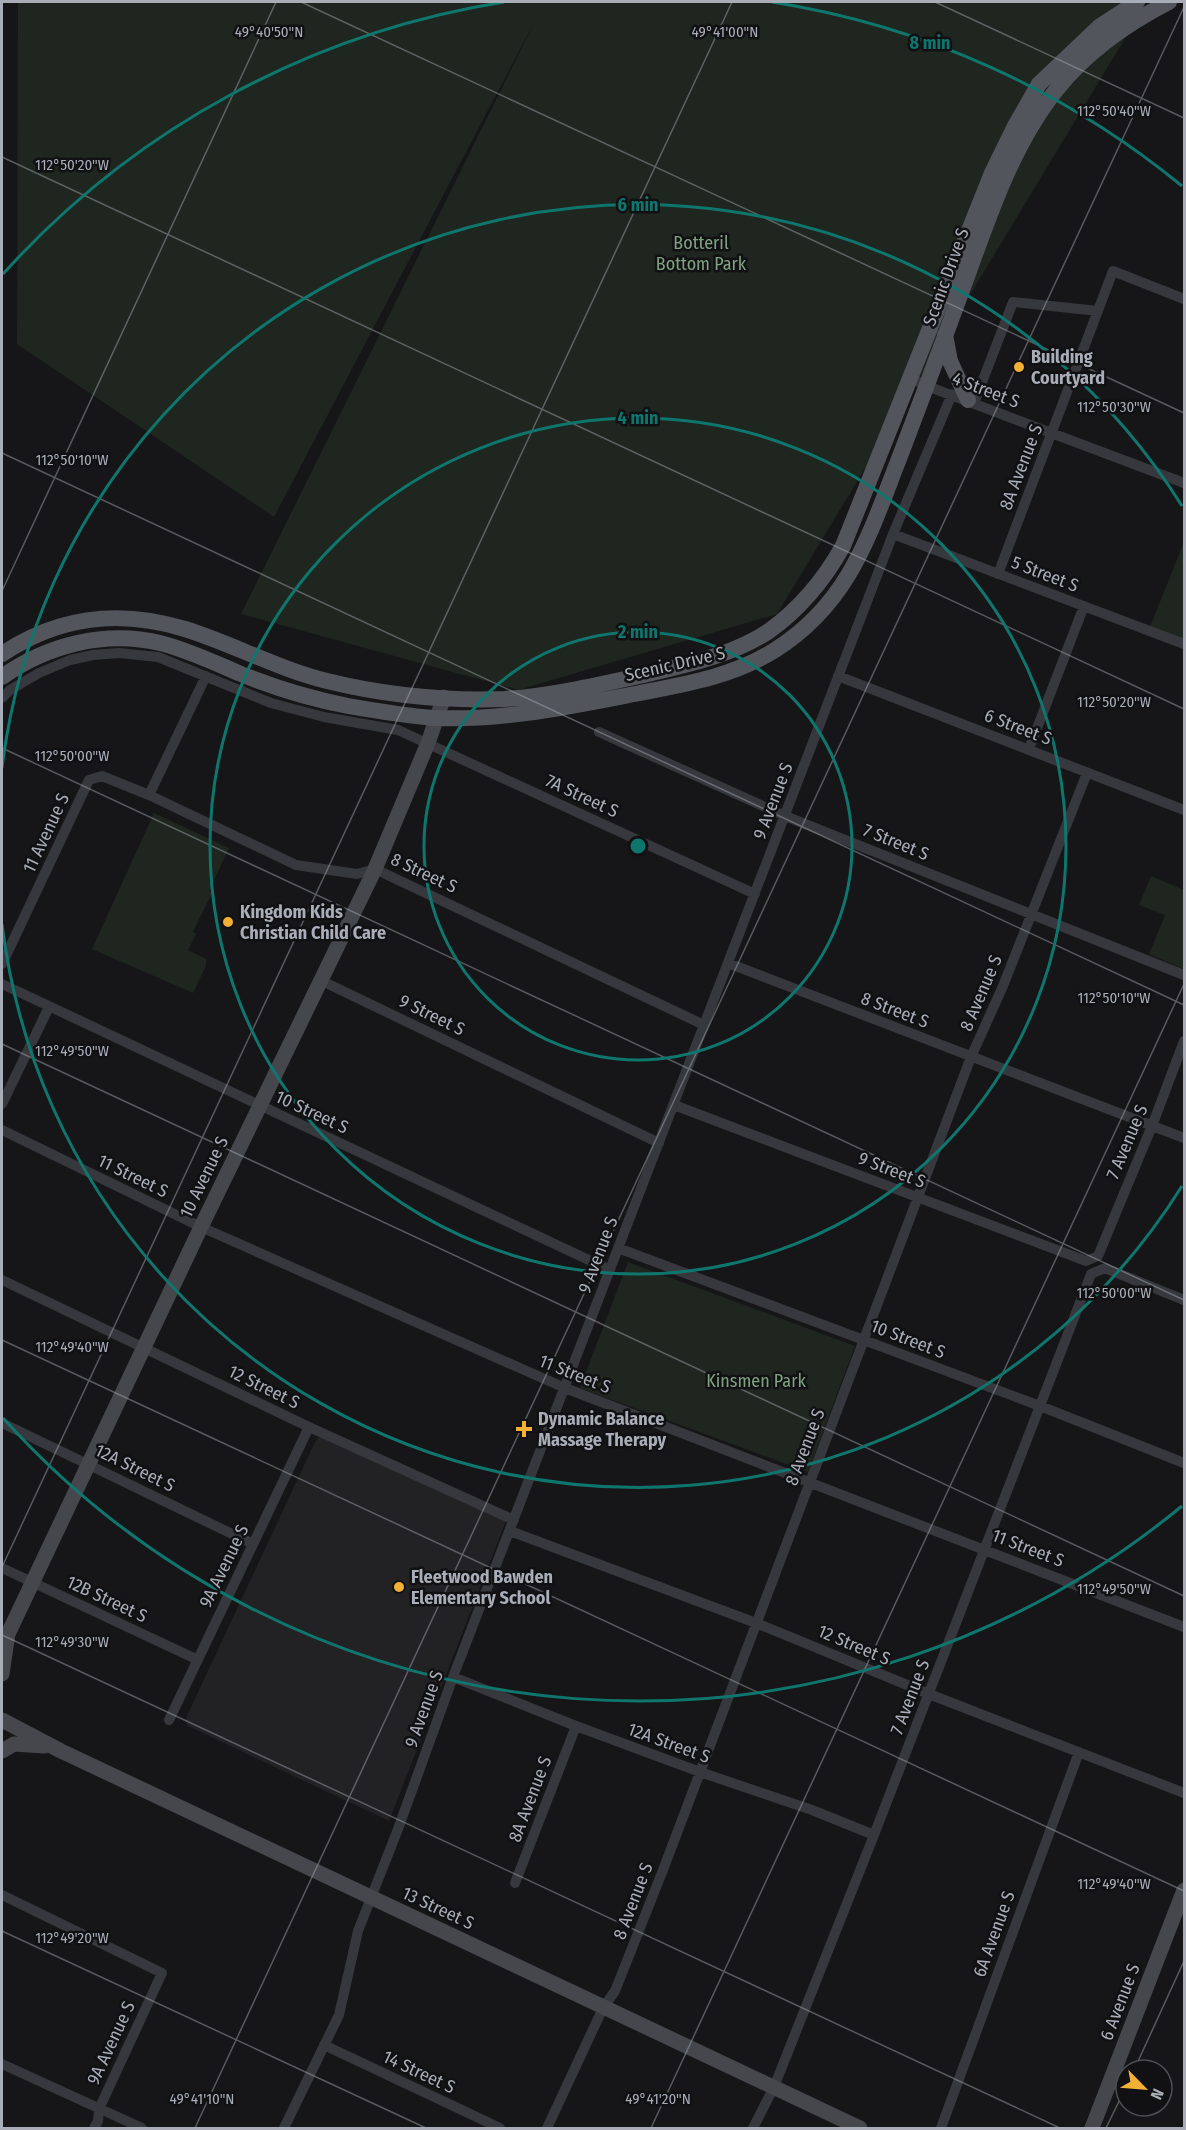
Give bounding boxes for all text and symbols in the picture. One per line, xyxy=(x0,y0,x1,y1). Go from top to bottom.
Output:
text: 49°40'50"N xyxy=(235,23,303,41)
text: 49°41'00"N xyxy=(692,23,758,41)
text: 8 min xyxy=(909,32,951,54)
text: 112°50'40"W xyxy=(1077,102,1151,120)
text: 112°50'20"W xyxy=(35,156,109,174)
text: 6 min xyxy=(618,194,659,216)
street label: Scenic Drive S xyxy=(918,225,974,329)
park label: Botteril Bottom Park xyxy=(656,232,747,275)
place label: Building Courtyard xyxy=(1031,346,1105,389)
marker: Building Courtyard xyxy=(1012,360,1026,374)
street label: 4 Street S xyxy=(949,367,1023,413)
text: 112°50'30"W xyxy=(1077,398,1151,416)
text: 4 min xyxy=(618,407,658,429)
street label: 8A Avenue S xyxy=(995,421,1047,513)
text: 112°50'10"W xyxy=(35,451,109,469)
street label: 5 Street S xyxy=(1008,551,1082,597)
text: 2 min xyxy=(617,621,658,643)
street label: Scenic Drive S xyxy=(623,642,727,686)
text: 112°50'20"W xyxy=(1077,693,1151,711)
street label: 6 Street S xyxy=(981,704,1055,750)
text: 112°50'00"W xyxy=(35,747,109,765)
street label: 9 Avenue S xyxy=(748,760,798,842)
street label: 7A Street S xyxy=(542,770,622,822)
street label: 11 Avenue S xyxy=(18,790,74,876)
street label: 7 Street S xyxy=(860,819,932,865)
centre of rings xyxy=(628,836,648,856)
street label: 8 Street S xyxy=(387,848,461,898)
place label: Kingdom Kids Christian Child Care xyxy=(240,901,386,944)
marker: Kingdom Kids Christian Child Care xyxy=(221,915,235,929)
street label: 8 Avenue S xyxy=(955,952,1007,1034)
street label: 8 Street S xyxy=(858,987,932,1033)
text: 112°50'10"W xyxy=(1077,989,1151,1007)
street label: 9 Street S xyxy=(396,990,469,1040)
text: 112°49'50"W xyxy=(35,1042,109,1060)
street label: 10 Street S xyxy=(272,1086,352,1138)
street label: 7 Avenue S xyxy=(1101,1101,1153,1183)
street label: 10 Avenue S xyxy=(175,1133,233,1221)
street label: 9 Street S xyxy=(855,1147,929,1193)
street label: 11 Street S xyxy=(94,1150,172,1202)
street label: 9 Avenue S xyxy=(573,1214,623,1296)
text: 112°50'00"W xyxy=(1077,1284,1151,1302)
street label: 10 Street S xyxy=(868,1315,948,1363)
text: 112°49'40"W xyxy=(35,1338,109,1356)
street label: 11 Street S xyxy=(536,1350,614,1398)
street label: 12 Street S xyxy=(225,1360,303,1414)
park label: Kinsmen Park xyxy=(706,1370,806,1392)
street label: 8 Avenue S xyxy=(780,1405,830,1489)
place label: Dynamic Balance Massage Therapy xyxy=(538,1408,667,1451)
marker: Dynamic Balance Massage Therapy xyxy=(515,1420,533,1438)
street label: 12A Street S xyxy=(91,1439,179,1497)
street label: 9A Avenue S xyxy=(194,1521,254,1611)
street label: 11 Street S xyxy=(989,1524,1067,1572)
place label: Fleetwood Bawden Elementary School xyxy=(411,1566,553,1609)
street label: 12B Street S xyxy=(63,1571,151,1627)
marker: Fleetwood Bawden Elementary School xyxy=(392,1580,406,1594)
text: 112°49'50"W xyxy=(1077,1580,1151,1598)
street label: 12 Street S xyxy=(814,1620,894,1670)
text: 112°49'30"W xyxy=(35,1633,109,1651)
street label: 7 Avenue S xyxy=(886,1656,934,1738)
street label: 9 Avenue S xyxy=(400,1667,448,1750)
street label: 12A Street S xyxy=(625,1718,713,1768)
street label: 8A Avenue S xyxy=(504,1753,556,1845)
street label: 8 Avenue S xyxy=(608,1859,658,1943)
text: 112°49'40"W xyxy=(1077,1875,1151,1893)
street label: 13 Street S xyxy=(399,1882,478,1934)
street label: 6A Avenue S xyxy=(968,1888,1020,1980)
text: 112°49'20"W xyxy=(35,1929,109,1947)
street label: 6 Avenue S xyxy=(1095,1960,1145,2043)
street label: 9A Avenue S xyxy=(82,1998,140,2088)
street label: 14 Street S xyxy=(379,2046,459,2098)
north arrow xyxy=(1114,2058,1174,2118)
text: N xyxy=(1147,2086,1168,2102)
text: 49°41'10"N xyxy=(170,2090,234,2108)
text: 49°41'20"N xyxy=(625,2090,691,2108)

